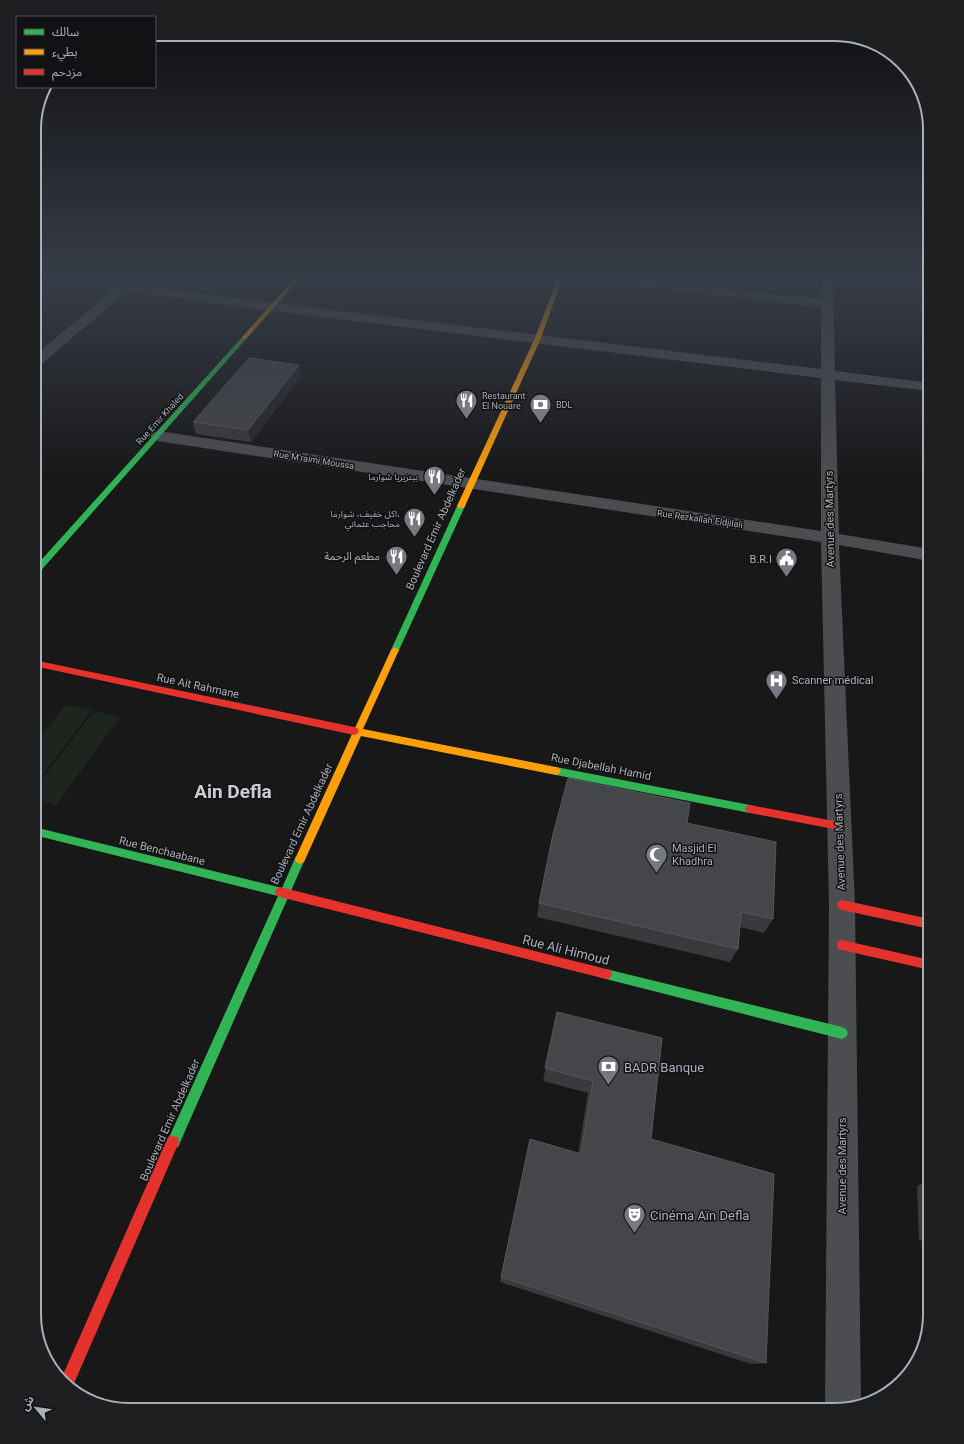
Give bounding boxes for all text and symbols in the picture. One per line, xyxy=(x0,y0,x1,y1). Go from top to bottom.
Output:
legend xyxy=(16,16,156,88)
text: سالك xyxy=(52,25,79,39)
text: بطيء xyxy=(52,45,78,62)
text: مزدحم xyxy=(52,65,82,81)
restaurant icon: Restaurant El Nouare xyxy=(453,388,479,421)
street label: Rue Emir Khaled xyxy=(134,391,186,447)
place label: Restaurant El Nouare xyxy=(482,391,526,411)
bank icon: BDL xyxy=(527,392,553,425)
place label: BDL xyxy=(556,400,573,410)
street label: Rue M'raimi Moussa xyxy=(273,449,355,471)
restaurant icon: بيتزيريا شوارما xyxy=(421,464,447,497)
street label: Boulevard Emir Abdelkader xyxy=(403,466,469,592)
street label: Avenue des Martyrs xyxy=(823,470,837,568)
place label: بيتزيريا شوارما xyxy=(368,472,418,483)
restaurant icon: اكل خفيف، شوارما، محاجب عثماني xyxy=(402,506,428,539)
street label: Rue Rezkallah Eldjilali xyxy=(657,508,743,530)
place label: اكل خفيف، شوارما، محاجب عثماني xyxy=(330,509,400,531)
restaurant icon: مطعم الرحمة xyxy=(383,543,409,576)
public building icon: B.R.I xyxy=(774,546,800,579)
place label: مطعم الرحمة xyxy=(324,550,380,565)
place label: B.R.I xyxy=(750,553,772,566)
hospital icon: Scanner médical xyxy=(763,667,789,700)
street label: Rue Ait Rahmane xyxy=(156,671,241,701)
place label: Scanner médical xyxy=(792,674,874,687)
street label: Rue Djabellah Hamid xyxy=(550,751,652,783)
street label: Boulevard Emir Abdelkader xyxy=(268,761,336,886)
district label: Ain Defla xyxy=(194,780,272,803)
street label: Avenue des Martyrs xyxy=(832,793,848,891)
street label: Rue Benchaabane xyxy=(118,834,206,868)
mosque icon: Masjid El Khadhra xyxy=(643,841,669,874)
place label: Masjid El Khadhra xyxy=(672,842,716,868)
street label: Rue Ali Himoud xyxy=(521,932,611,968)
bank icon: BADR Banque xyxy=(595,1054,621,1087)
street label: Boulevard Emir Abdelkader xyxy=(137,1057,203,1183)
place label: BADR Banque xyxy=(624,1060,704,1075)
street label: Avenue des Martyrs xyxy=(836,1117,849,1214)
theatre icon: Cinéma Aïn Defla xyxy=(621,1202,647,1235)
place label: Cinéma Aïn Defla xyxy=(650,1208,749,1223)
north arrow xyxy=(16,1388,56,1428)
text: ش xyxy=(18,1394,37,1413)

